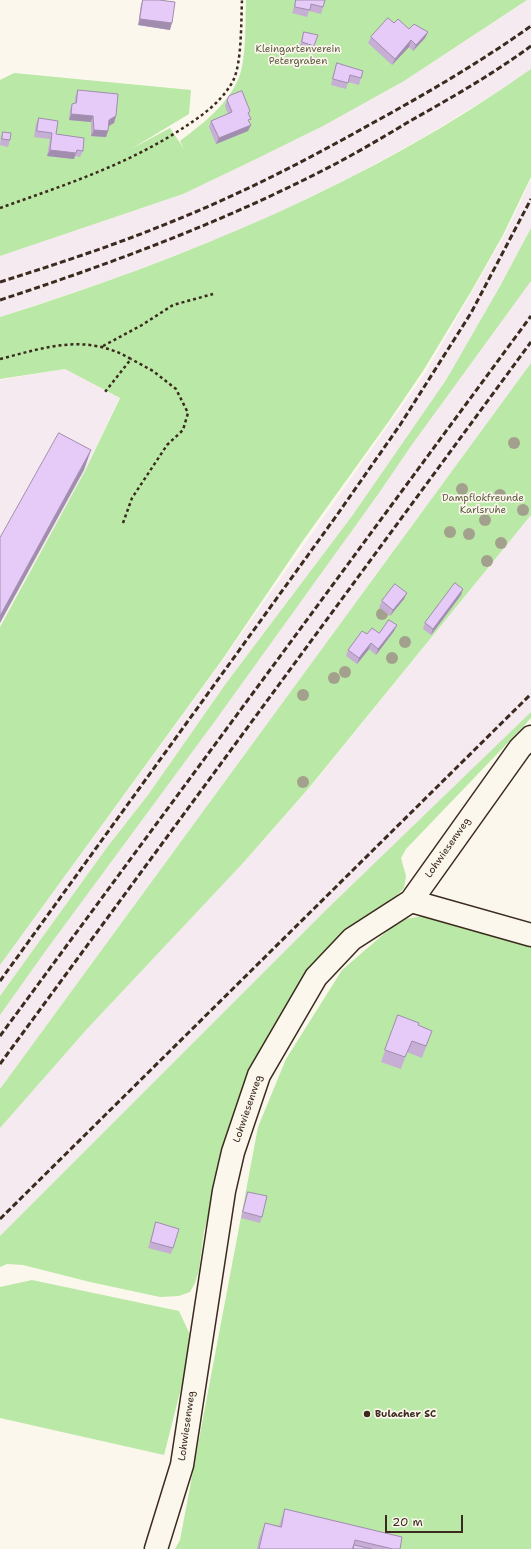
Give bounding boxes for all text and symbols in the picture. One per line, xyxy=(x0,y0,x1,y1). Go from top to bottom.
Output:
park label: Kleingartenverein Petergraben xyxy=(256,43,340,66)
park label: Dampflokfreunde Karlsruhe xyxy=(442,492,524,516)
street label: Lohwiesenweg xyxy=(423,816,473,880)
street label: Lohwiesenweg xyxy=(231,1074,265,1144)
street label: Lohwiesenweg xyxy=(176,1390,198,1462)
place label: Bulacher SC xyxy=(375,1408,436,1420)
marker: Bulacher SC xyxy=(362,1409,372,1419)
scale bar xyxy=(387,1507,465,1533)
text: 20 m xyxy=(392,1514,423,1530)

